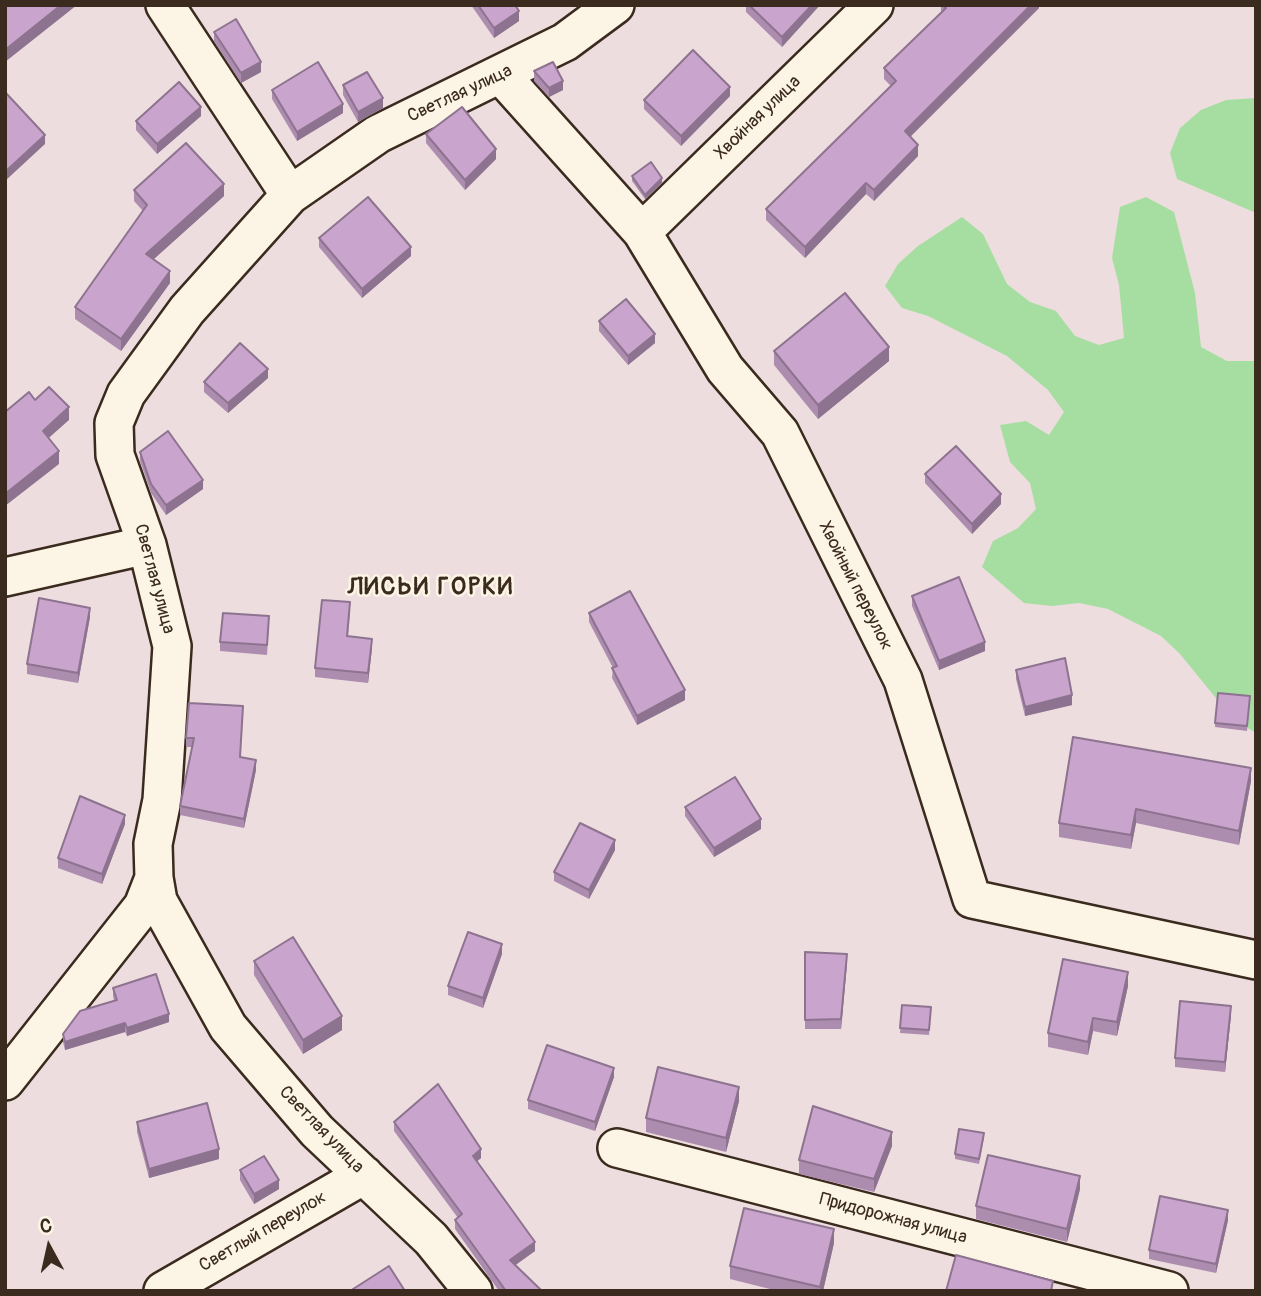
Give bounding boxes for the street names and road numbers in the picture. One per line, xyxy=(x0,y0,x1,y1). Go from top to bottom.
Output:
street label: Светлая улица xyxy=(404,60,516,128)
street label: Хвойная улица xyxy=(710,72,806,164)
street label: Хвойный переулок xyxy=(813,518,897,654)
street label: Светлая улица xyxy=(129,522,179,636)
street label: Светлая улица xyxy=(274,1082,368,1178)
street label: Светлый переулок xyxy=(196,1187,330,1277)
street label: Придорожная улица xyxy=(817,1189,969,1249)

